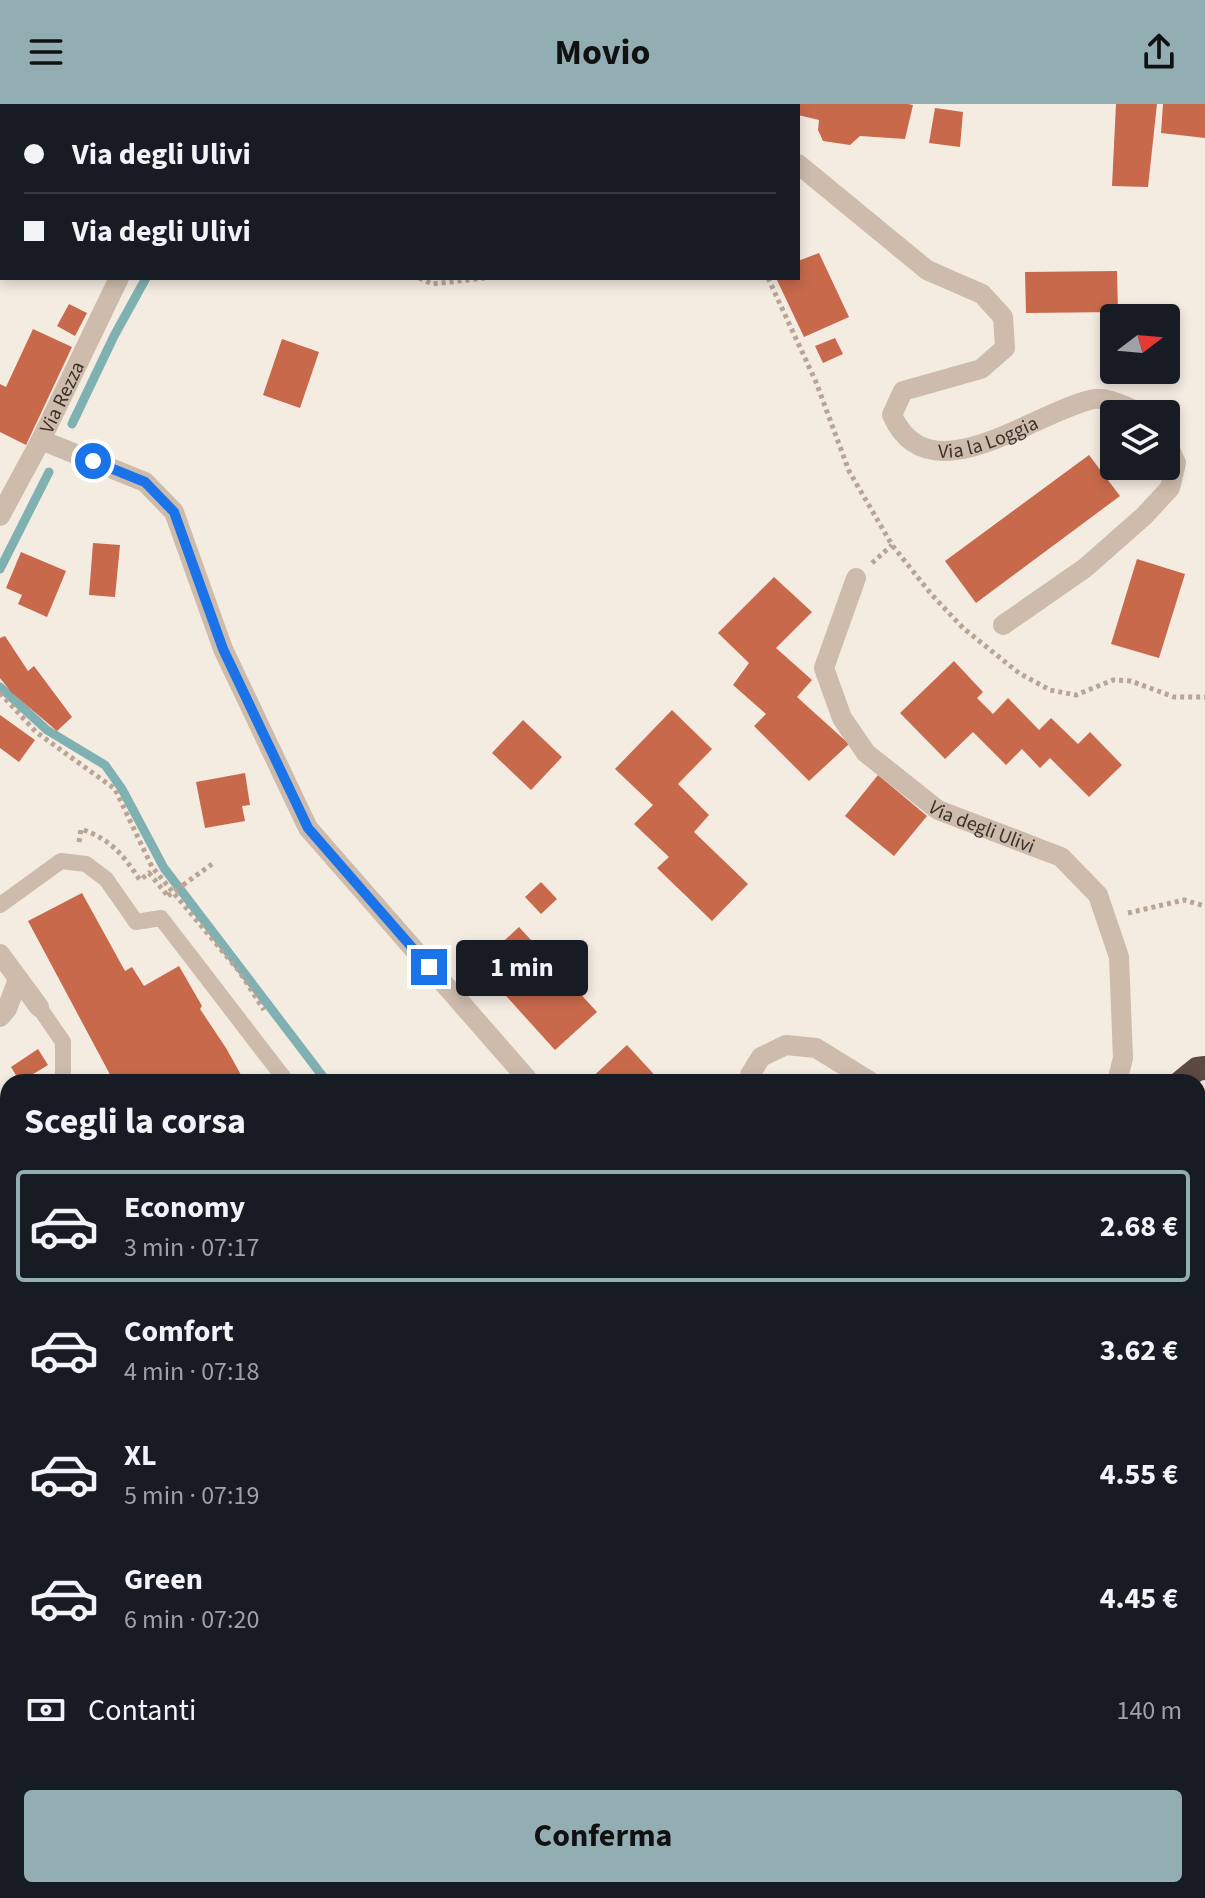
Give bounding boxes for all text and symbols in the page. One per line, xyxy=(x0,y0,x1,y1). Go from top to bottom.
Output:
text: Movio xyxy=(555,27,650,78)
icon: menu xyxy=(24,30,68,74)
icon: share xyxy=(1137,30,1181,74)
text: Via degli Ulivi xyxy=(72,133,251,176)
text: Via degli Ulivi xyxy=(72,210,251,253)
north arrow xyxy=(1100,304,1180,384)
map controls xyxy=(1100,304,1180,480)
street label: Via Rezza xyxy=(33,357,92,438)
button: layers xyxy=(1100,400,1180,480)
street label: Via la Loggia xyxy=(938,409,1043,466)
route start xyxy=(75,443,111,479)
street label: Via degli Ulivi xyxy=(922,794,1039,861)
callout: 1 min xyxy=(457,939,589,995)
route end xyxy=(411,949,447,985)
text: 1 min xyxy=(490,949,554,986)
text: Scegli la corsa xyxy=(24,1096,246,1147)
text: Economy xyxy=(124,1186,245,1229)
icon: car xyxy=(28,1190,100,1262)
text: 2.68 € xyxy=(1100,1205,1178,1248)
text: 3 min · 07:17 xyxy=(124,1229,259,1266)
text: Comfort xyxy=(124,1310,234,1353)
icon: car xyxy=(28,1314,100,1386)
text: 3.62 € xyxy=(1100,1329,1178,1372)
text: 4 min · 07:18 xyxy=(124,1353,259,1390)
text: XL xyxy=(124,1434,157,1477)
icon: car xyxy=(28,1438,100,1510)
text: 4.55 € xyxy=(1100,1453,1178,1496)
text: 5 min · 07:19 xyxy=(124,1477,259,1514)
text: Green xyxy=(124,1558,203,1601)
icon: car xyxy=(28,1562,100,1634)
text: 4.45 € xyxy=(1100,1577,1178,1620)
text: 6 min · 07:20 xyxy=(124,1601,259,1638)
icon: cash xyxy=(24,1688,68,1732)
text: Contanti xyxy=(88,1689,196,1732)
text: 140 m xyxy=(1116,1692,1182,1729)
button: Conferma xyxy=(24,1790,1182,1882)

